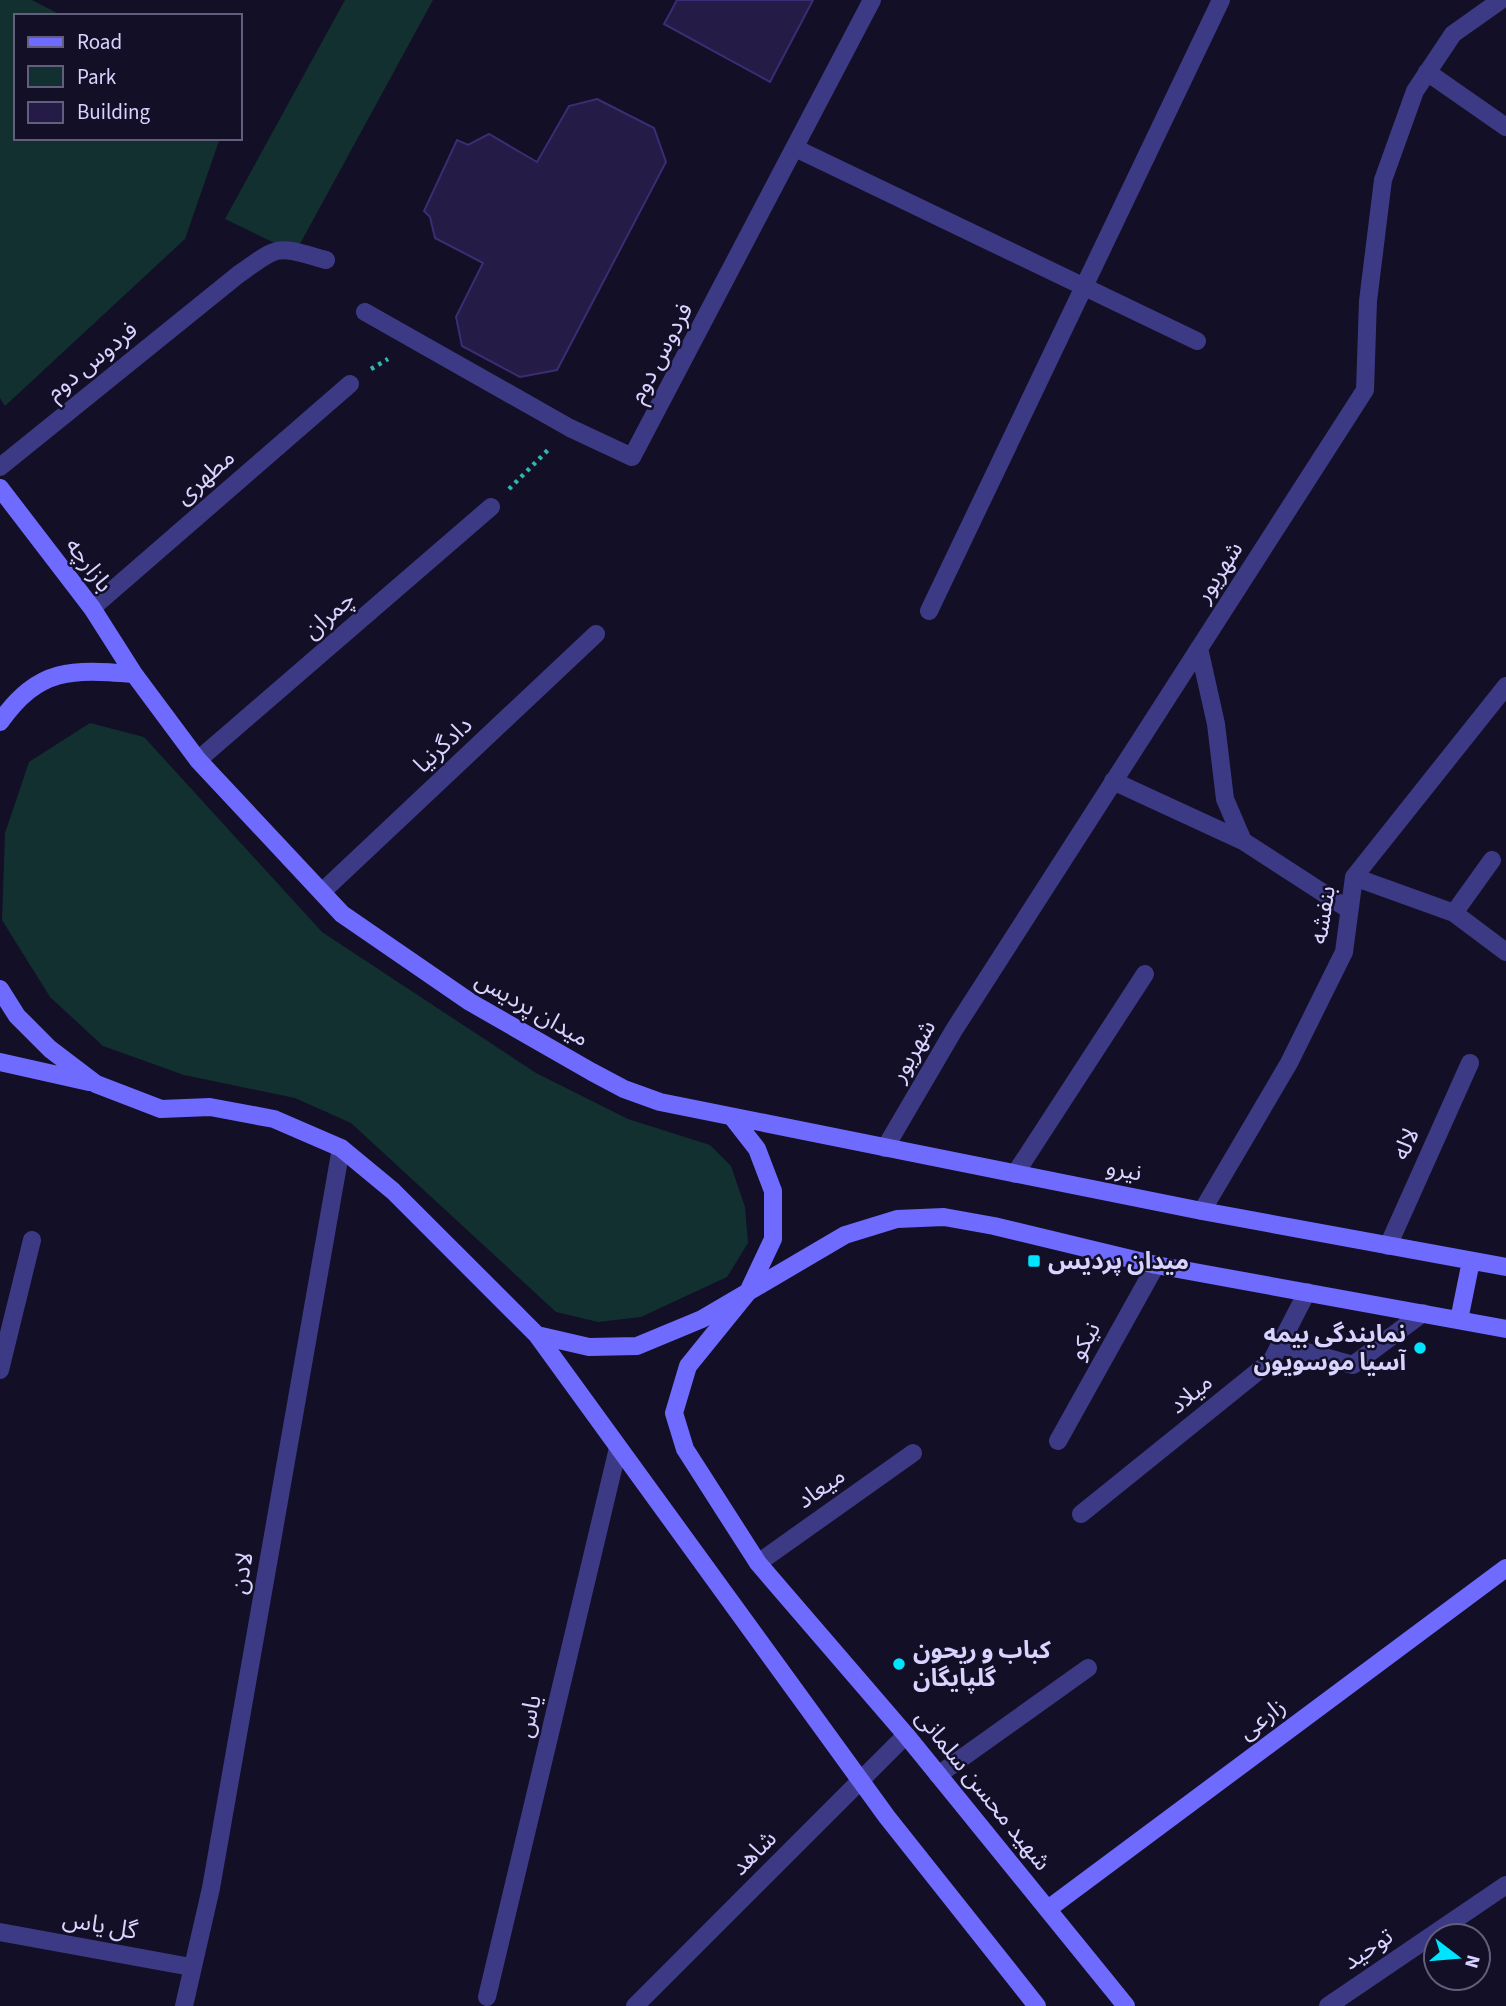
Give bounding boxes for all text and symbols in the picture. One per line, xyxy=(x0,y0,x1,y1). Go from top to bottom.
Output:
legend xyxy=(14,14,242,140)
text: Road xyxy=(77,27,122,57)
text: Park xyxy=(77,62,117,92)
text: Building xyxy=(77,97,151,127)
street label: فردوس دوم xyxy=(620,297,702,409)
street label: فردوس دوم xyxy=(39,313,145,409)
street label: مطهری xyxy=(167,441,243,513)
street label: بازارچه xyxy=(57,530,121,600)
street label: شهریور xyxy=(1186,534,1252,611)
street label: چمران xyxy=(295,582,363,648)
street label: دادگرنیا xyxy=(406,708,480,782)
street label: بنفشه xyxy=(1301,883,1345,947)
street label: میدان پردیس xyxy=(469,962,595,1056)
street label: شهریور xyxy=(881,1013,945,1090)
street label: لاله xyxy=(1384,1122,1428,1166)
street label: نیرو xyxy=(1103,1149,1145,1191)
place label: میدان پردیس xyxy=(1048,1244,1189,1279)
marker: میدان پردیس xyxy=(1026,1253,1042,1269)
street label: نیکو xyxy=(1060,1315,1110,1367)
place label: نمایندگی بیمه آسیا موسویون xyxy=(1254,1317,1407,1380)
marker: نمایندگی بیمه آسیا موسویون xyxy=(1412,1340,1428,1356)
street label: میلاد xyxy=(1162,1365,1220,1423)
street label: میعاد xyxy=(789,1459,853,1517)
street label: لادن xyxy=(221,1549,263,1597)
place label: کباب و ریحون گلپایگان xyxy=(913,1633,1052,1696)
marker: کباب و ریحون گلپایگان xyxy=(891,1656,907,1672)
street label: زارعی xyxy=(1231,1689,1293,1749)
street label: یاس xyxy=(507,1691,551,1741)
street label: شهید محسن سلمانی xyxy=(907,1702,1059,1878)
street label: شاهد xyxy=(723,1822,785,1884)
street label: گل یاس xyxy=(60,1901,141,1949)
street label: توحید xyxy=(1336,1919,1400,1979)
north arrow xyxy=(1422,1922,1492,1992)
text: N xyxy=(1457,1951,1487,1971)

